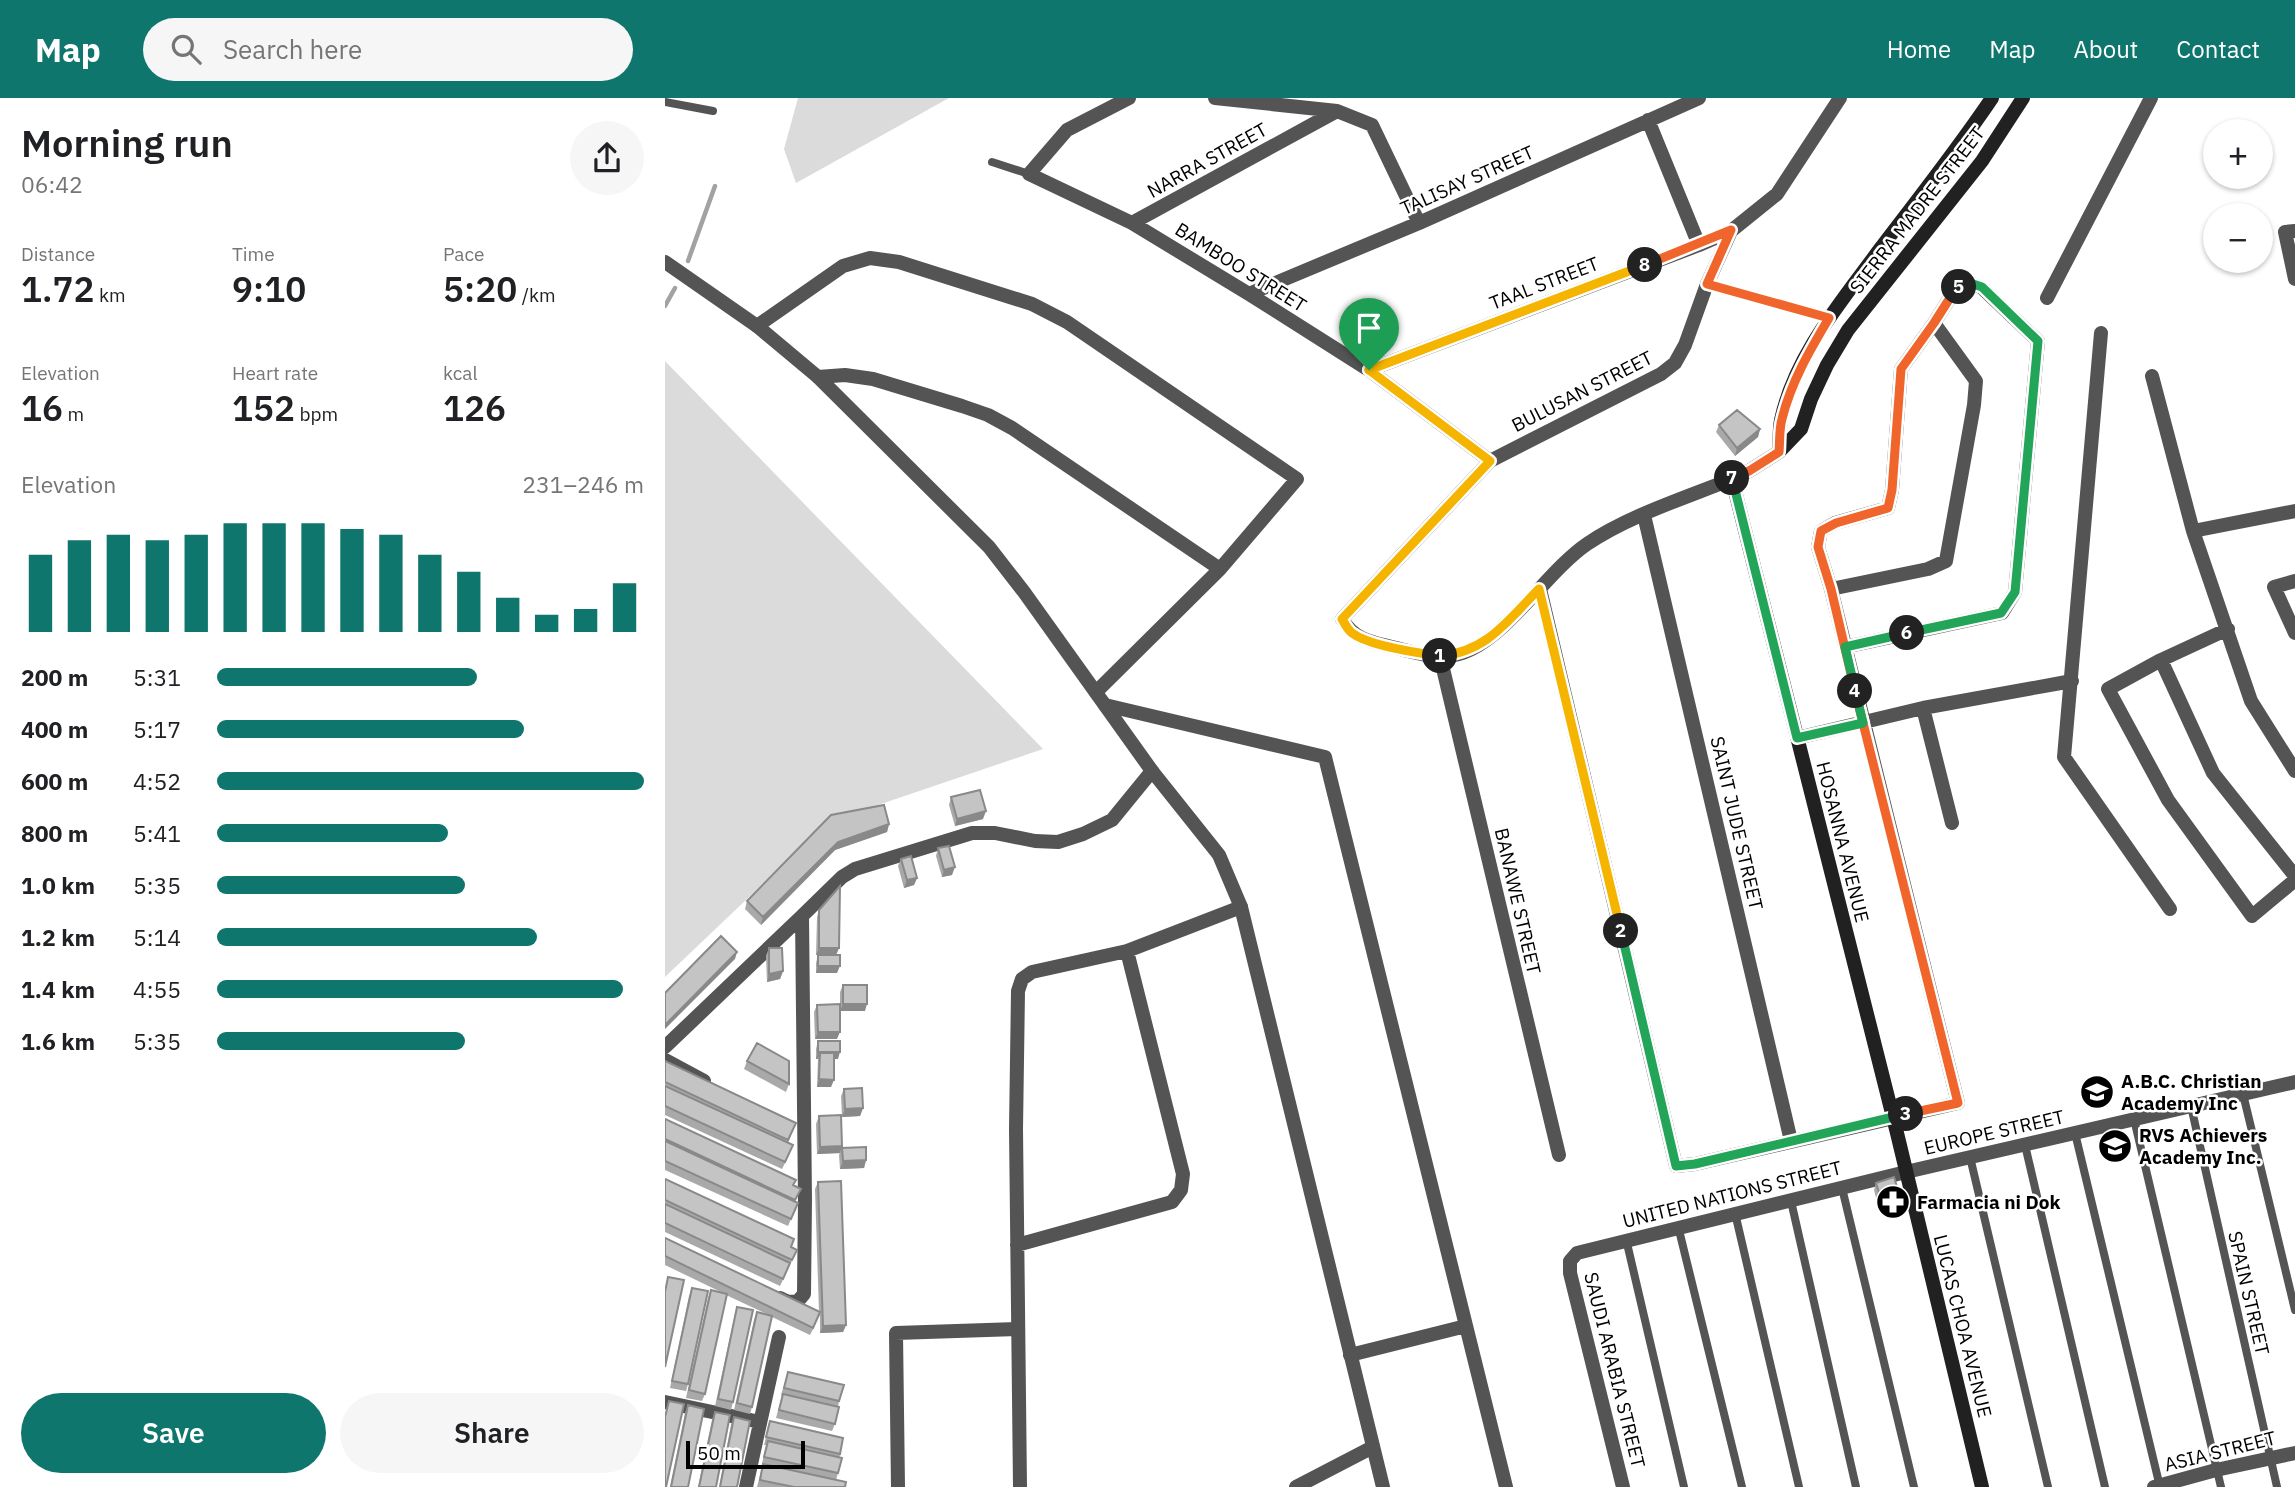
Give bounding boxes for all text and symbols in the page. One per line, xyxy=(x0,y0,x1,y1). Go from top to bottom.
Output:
search box xyxy=(143,18,633,81)
text: Map xyxy=(35,28,101,71)
icon: search xyxy=(167,30,205,68)
text: Search here xyxy=(223,32,362,66)
text: Home xyxy=(1887,33,1951,65)
text: Map xyxy=(1989,33,2035,65)
text: About xyxy=(2073,33,2138,65)
text: Contact xyxy=(2176,33,2260,65)
street label: NARRA STREET xyxy=(1143,117,1271,203)
text: Morning run xyxy=(21,118,233,167)
map controls xyxy=(2203,119,2273,273)
button: + xyxy=(2203,119,2273,189)
button: share xyxy=(570,121,644,195)
street label: SIERRA MADRE STREET xyxy=(1844,121,1990,298)
street label: TALISAY STREET xyxy=(1396,140,1538,220)
text: 06:42 xyxy=(21,169,83,199)
button: − xyxy=(2203,203,2273,273)
street label: BAMBOO STREET xyxy=(1171,217,1311,317)
text: Distance xyxy=(21,242,95,266)
text: Time xyxy=(232,242,275,266)
text: Pace xyxy=(443,242,484,266)
pin: 8 xyxy=(1627,248,1663,282)
street label: TAAL STREET xyxy=(1486,251,1602,315)
text: 8 xyxy=(1639,252,1650,276)
text: 1.72 xyxy=(21,266,94,312)
text: 9:10 xyxy=(232,266,306,312)
text: 5:20 xyxy=(443,266,517,312)
pin: 5 xyxy=(1941,270,1977,304)
text: 5 xyxy=(1953,274,1964,298)
text: km xyxy=(94,283,126,307)
text: /km xyxy=(517,283,556,307)
pin xyxy=(1339,298,1399,370)
icon: arrive xyxy=(1350,309,1388,347)
street label: BULUSAN STREET xyxy=(1507,345,1657,437)
text: Elevation xyxy=(21,361,100,385)
text: Heart rate xyxy=(232,361,318,385)
text: kcal xyxy=(443,361,478,385)
text: 16 xyxy=(21,385,63,431)
text: 152 xyxy=(232,385,295,431)
text: 126 xyxy=(443,385,506,431)
text: m xyxy=(63,402,84,426)
text: bpm xyxy=(295,402,338,426)
pin: 7 xyxy=(1715,460,1749,496)
text: 7 xyxy=(1726,465,1737,489)
text: Elevation xyxy=(21,469,116,499)
text: 231–246 m xyxy=(522,469,644,499)
pin: 6 xyxy=(1889,616,1925,650)
text: 6 xyxy=(1901,620,1912,644)
pin: 1 xyxy=(1423,638,1457,674)
text: 1 xyxy=(1434,643,1445,667)
text: 200 m xyxy=(21,662,88,692)
text: 5:31 xyxy=(133,662,181,692)
pin: 4 xyxy=(1837,674,1873,708)
text: 4 xyxy=(1849,678,1860,702)
text: 400 m xyxy=(21,714,88,744)
text: 5:17 xyxy=(133,714,181,744)
street label: SAINT JUDE STREET xyxy=(1705,734,1769,912)
street label: HOSANNA AVENUE xyxy=(1811,759,1875,925)
text: 600 m xyxy=(21,766,88,796)
text: 4:52 xyxy=(133,766,181,796)
text: 800 m xyxy=(21,818,88,848)
text: 5:41 xyxy=(133,818,181,848)
street label: BANAWE STREET xyxy=(1490,826,1547,977)
text: 1.0 km xyxy=(21,870,95,900)
text: 5:35 xyxy=(133,870,181,900)
pin: 2 xyxy=(1604,914,1639,948)
text: 2 xyxy=(1615,918,1626,942)
text: 1.2 km xyxy=(21,922,95,952)
text: 5:14 xyxy=(133,922,181,952)
text: 1.4 km xyxy=(21,974,95,1004)
text: 4:55 xyxy=(133,974,181,1004)
text: 1.6 km xyxy=(21,1026,95,1056)
text: 5:35 xyxy=(133,1026,181,1056)
place label: A.B.C. Christian Academy Inc xyxy=(2121,1069,2262,1115)
school or university icon: A.B.C. Christian Academy Inc xyxy=(2078,1073,2116,1111)
pin: 3 xyxy=(1889,1096,1923,1132)
text: 3 xyxy=(1900,1101,1911,1125)
street label: EUROPE STREET xyxy=(1921,1104,2067,1160)
place label: RVS Achievers Academy Inc. xyxy=(2139,1123,2267,1169)
school or university icon: RVS Achievers Academy Inc. xyxy=(2096,1127,2134,1165)
street label: UNITED NATIONS STREET xyxy=(1620,1155,1844,1233)
pharmacy icon: Farmacia ni Dok xyxy=(1874,1183,1912,1221)
place label: Farmacia ni Dok xyxy=(1917,1190,2060,1214)
street label: SPAIN STREET xyxy=(2223,1229,2275,1357)
street label: LUCAS CHOA AVENUE xyxy=(1929,1232,1997,1420)
street label: SAUDI ARABIA STREET xyxy=(1579,1270,1651,1470)
button: Save xyxy=(21,1393,326,1473)
button: Share xyxy=(340,1393,644,1473)
street label: ASIA STREET xyxy=(2162,1425,2278,1476)
scale bar xyxy=(686,1438,805,1470)
text: 50 m xyxy=(697,1441,741,1465)

